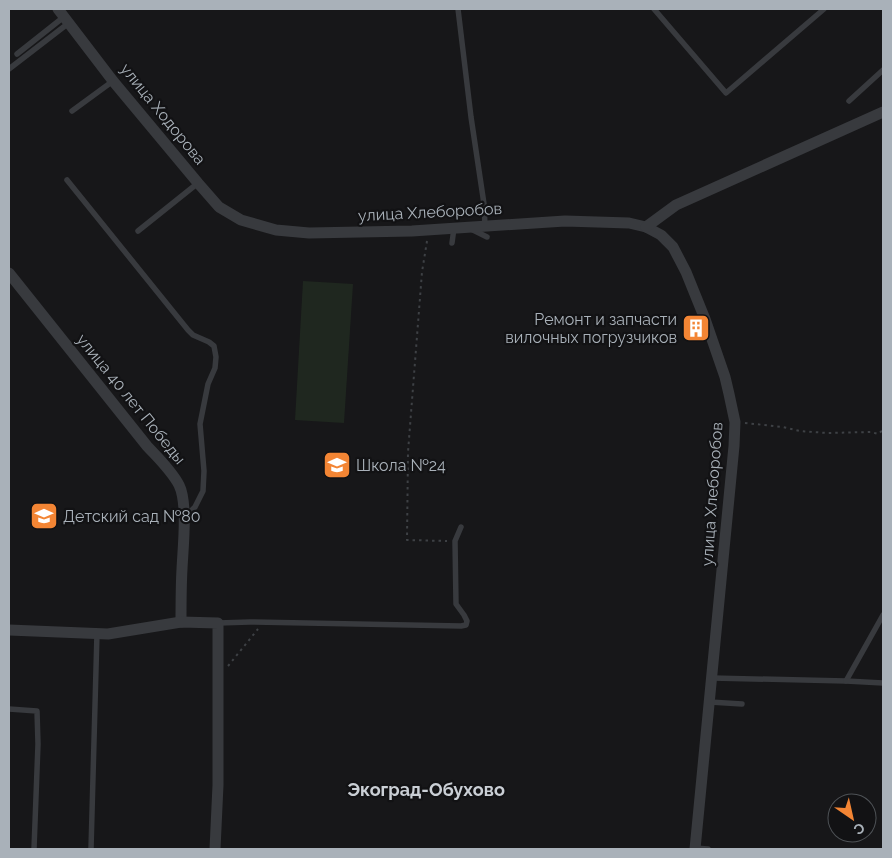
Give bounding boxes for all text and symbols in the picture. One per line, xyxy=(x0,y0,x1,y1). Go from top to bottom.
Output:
street label: улица Ходорова xyxy=(116,60,210,168)
street label: улица Хлеборобов xyxy=(357,199,503,225)
place label: Ремонт и запчасти вилочных погрузчиков xyxy=(505,310,677,347)
building icon: Ремонт и запчасти вилочных погрузчиков xyxy=(681,313,711,343)
street label: улица 40 лет Победы xyxy=(73,330,189,468)
street label: улица Хлеборобов xyxy=(697,421,727,567)
school or university icon: Школа №24 xyxy=(322,450,352,480)
place label: Школа №24 xyxy=(356,456,446,475)
school or university icon: Детский сад №80 xyxy=(29,501,59,531)
place label: Детский сад №80 xyxy=(63,507,201,526)
district label: Экоград-Обухово xyxy=(347,779,505,800)
north arrow xyxy=(827,793,877,843)
text: С xyxy=(850,819,868,838)

